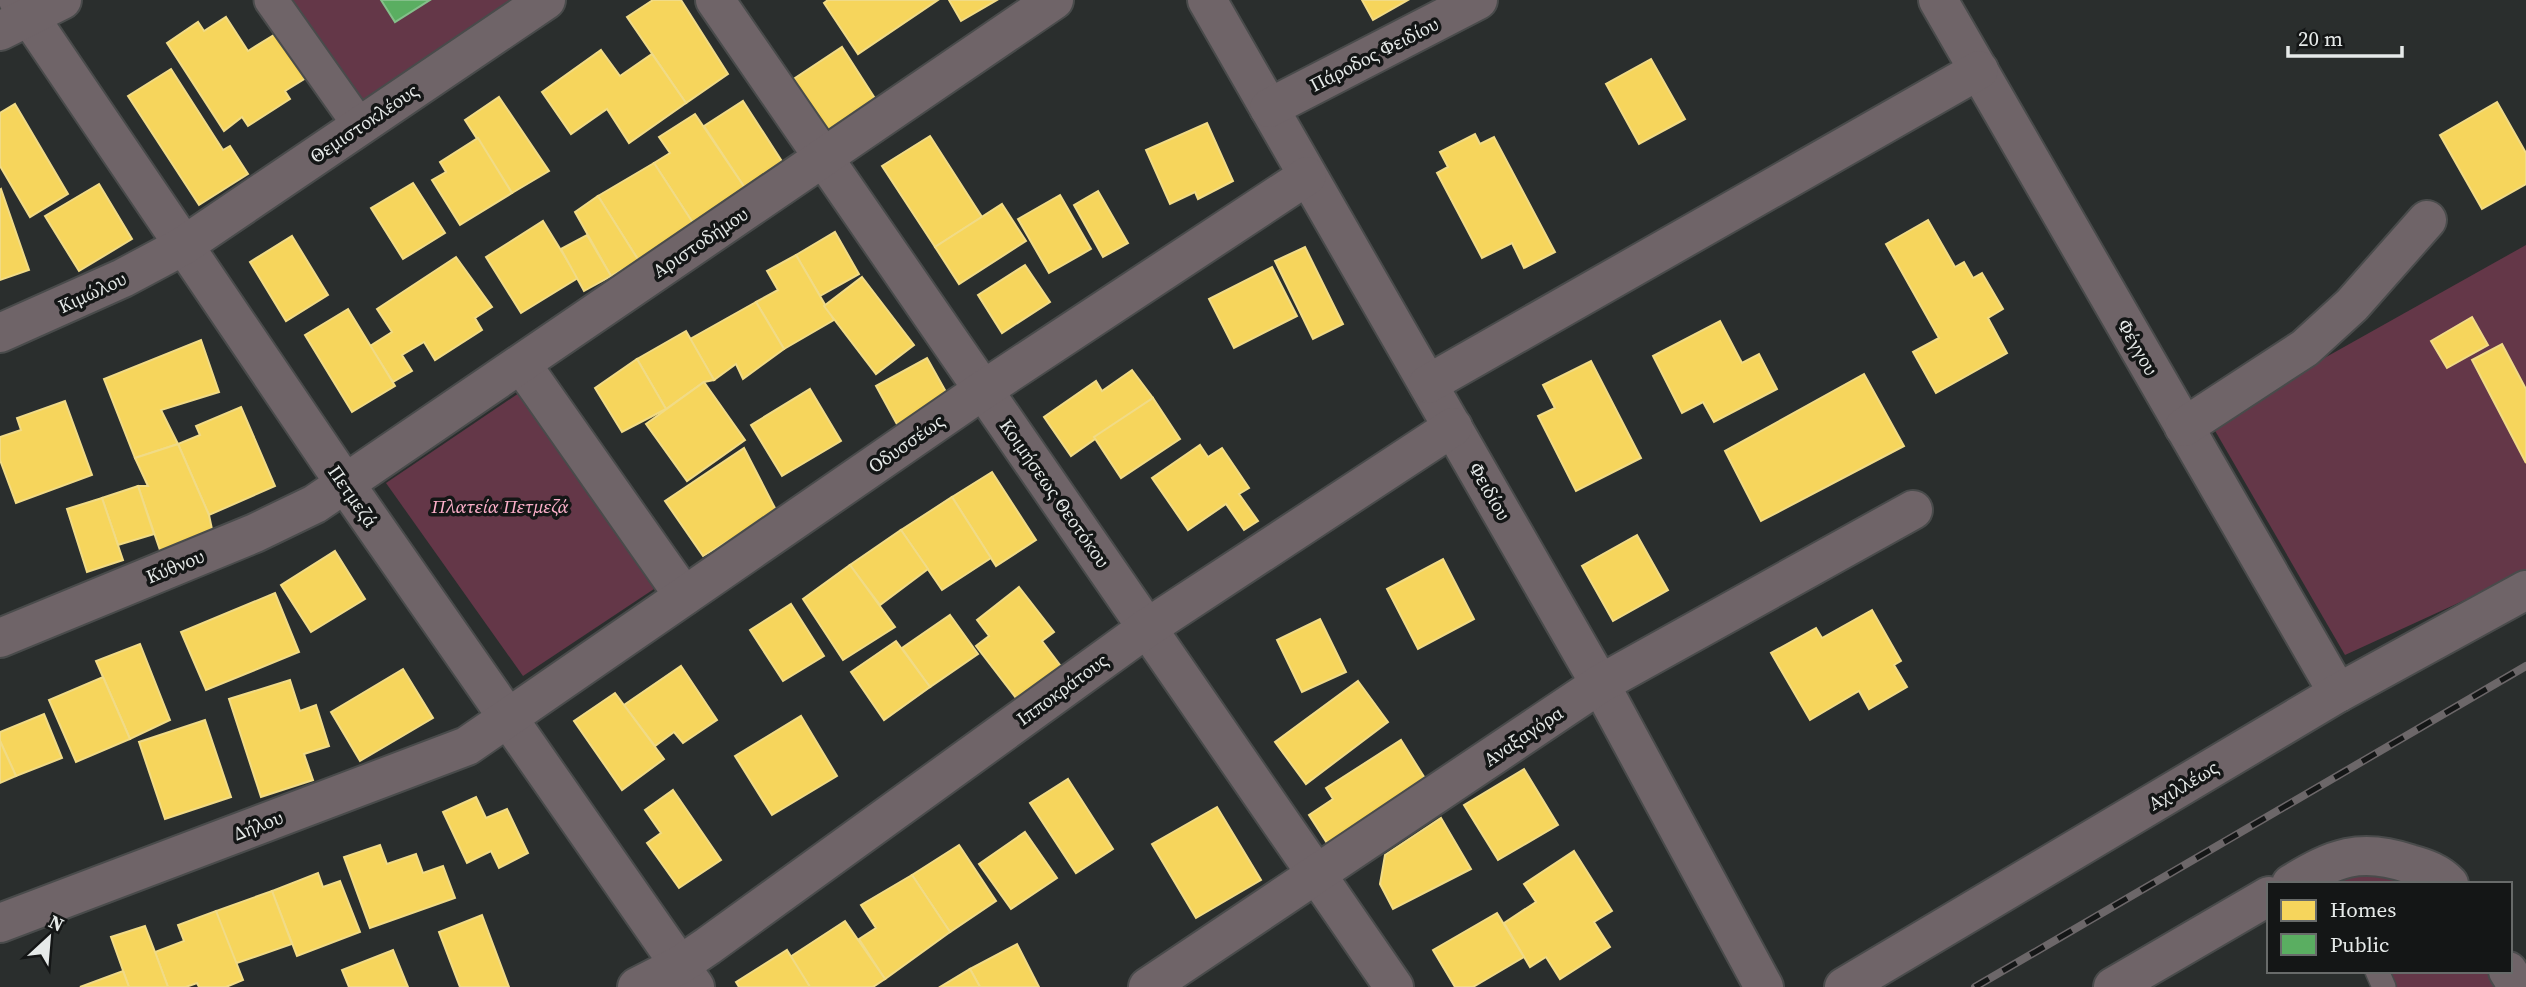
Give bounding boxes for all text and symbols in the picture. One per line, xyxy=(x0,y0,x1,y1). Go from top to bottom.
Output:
street label: Πάροδος Φειδίου xyxy=(1305,10,1443,98)
scale bar xyxy=(2288,14,2402,58)
text: 20 m xyxy=(2298,24,2343,53)
street label: Θεμιστοκλέους xyxy=(305,77,423,169)
street label: Αριστοδήμου xyxy=(647,200,753,284)
street label: Κιμώλου xyxy=(54,265,130,319)
street label: Φέγγου xyxy=(2111,314,2165,380)
street label: Οδυσσέως xyxy=(863,407,949,479)
street label: Κοιμήσεως Θεοτόκου xyxy=(994,413,1116,573)
street label: Φειδίου xyxy=(1463,457,1517,525)
street label: Πετμεζά xyxy=(322,460,384,533)
park label: Πλατεία Πετμεζά xyxy=(431,493,569,519)
street label: Κύθνου xyxy=(142,543,208,589)
street label: Ιπποκράτους xyxy=(1011,647,1113,731)
street label: Αναξαγόρα xyxy=(1478,700,1568,772)
street label: Αχιλλέως xyxy=(2143,754,2223,816)
street label: Δήλου xyxy=(229,804,287,846)
legend xyxy=(2267,882,2512,973)
text: Homes xyxy=(2330,895,2396,924)
north arrow xyxy=(14,903,84,973)
text: N xyxy=(45,908,69,938)
text: Public xyxy=(2330,930,2389,959)

